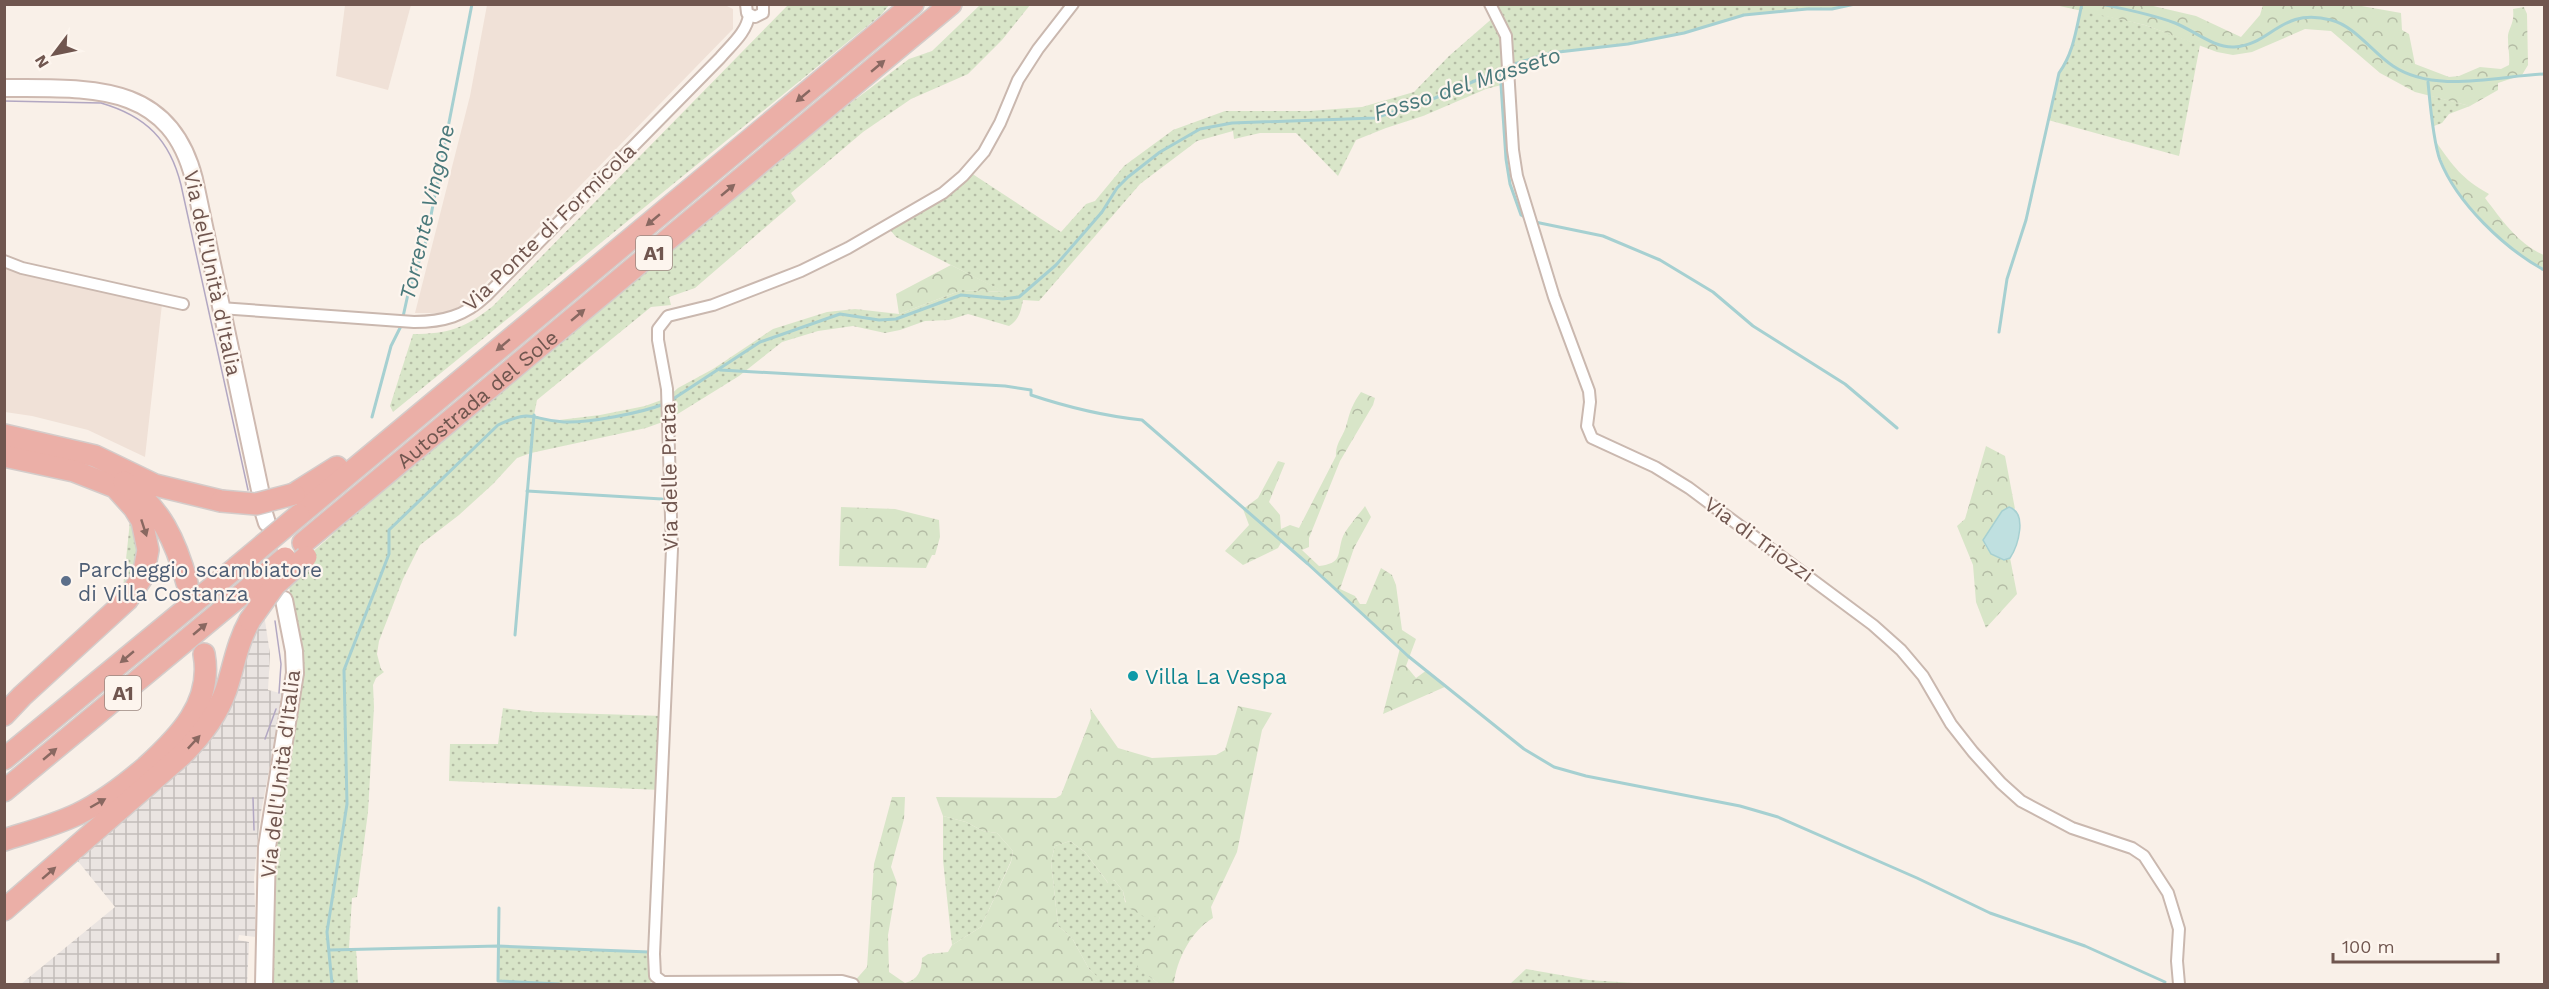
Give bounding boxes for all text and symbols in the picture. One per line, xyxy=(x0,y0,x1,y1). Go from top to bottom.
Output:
north arrow xyxy=(24,24,84,84)
water label: Fosso del Masseto xyxy=(1370,42,1564,126)
text: N xyxy=(31,52,53,72)
one-way arrow xyxy=(870,59,886,72)
one-way arrow xyxy=(795,89,811,102)
water label: Torrente Vingone xyxy=(395,122,459,302)
street label: Via Ponte di Formicola xyxy=(457,138,641,316)
street label: Via dell'Unità d'Italia xyxy=(179,168,247,378)
one-way arrow xyxy=(721,185,736,197)
one-way arrow xyxy=(645,214,661,227)
road number: A1 xyxy=(636,236,672,270)
one-way arrow xyxy=(570,308,586,321)
street label: Autostrada del Sole xyxy=(391,324,563,473)
one-way arrow xyxy=(496,338,511,351)
street label: Via delle Prata xyxy=(655,402,683,551)
street label: Via di Triozzi xyxy=(1699,491,1819,587)
one-way arrow xyxy=(139,519,149,537)
place label: Parcheggio scambiatore di Villa Costanza xyxy=(78,557,322,606)
marker: Parcheggio scambiatore di Villa Costanza xyxy=(59,574,73,588)
one-way arrow xyxy=(192,623,208,636)
one-way arrow xyxy=(119,651,135,664)
place label: Villa La Vespa xyxy=(1145,664,1287,689)
street label: Via dell'Unità d'Italia xyxy=(255,668,305,880)
marker: Villa La Vespa xyxy=(1126,669,1140,683)
road number: A1 xyxy=(105,676,141,710)
one-way arrow xyxy=(187,735,201,750)
one-way arrow xyxy=(42,748,57,760)
one-way arrow xyxy=(90,798,107,808)
one-way arrow xyxy=(41,866,57,879)
scale bar xyxy=(2333,926,2498,964)
text: 100 m xyxy=(2342,936,2395,957)

